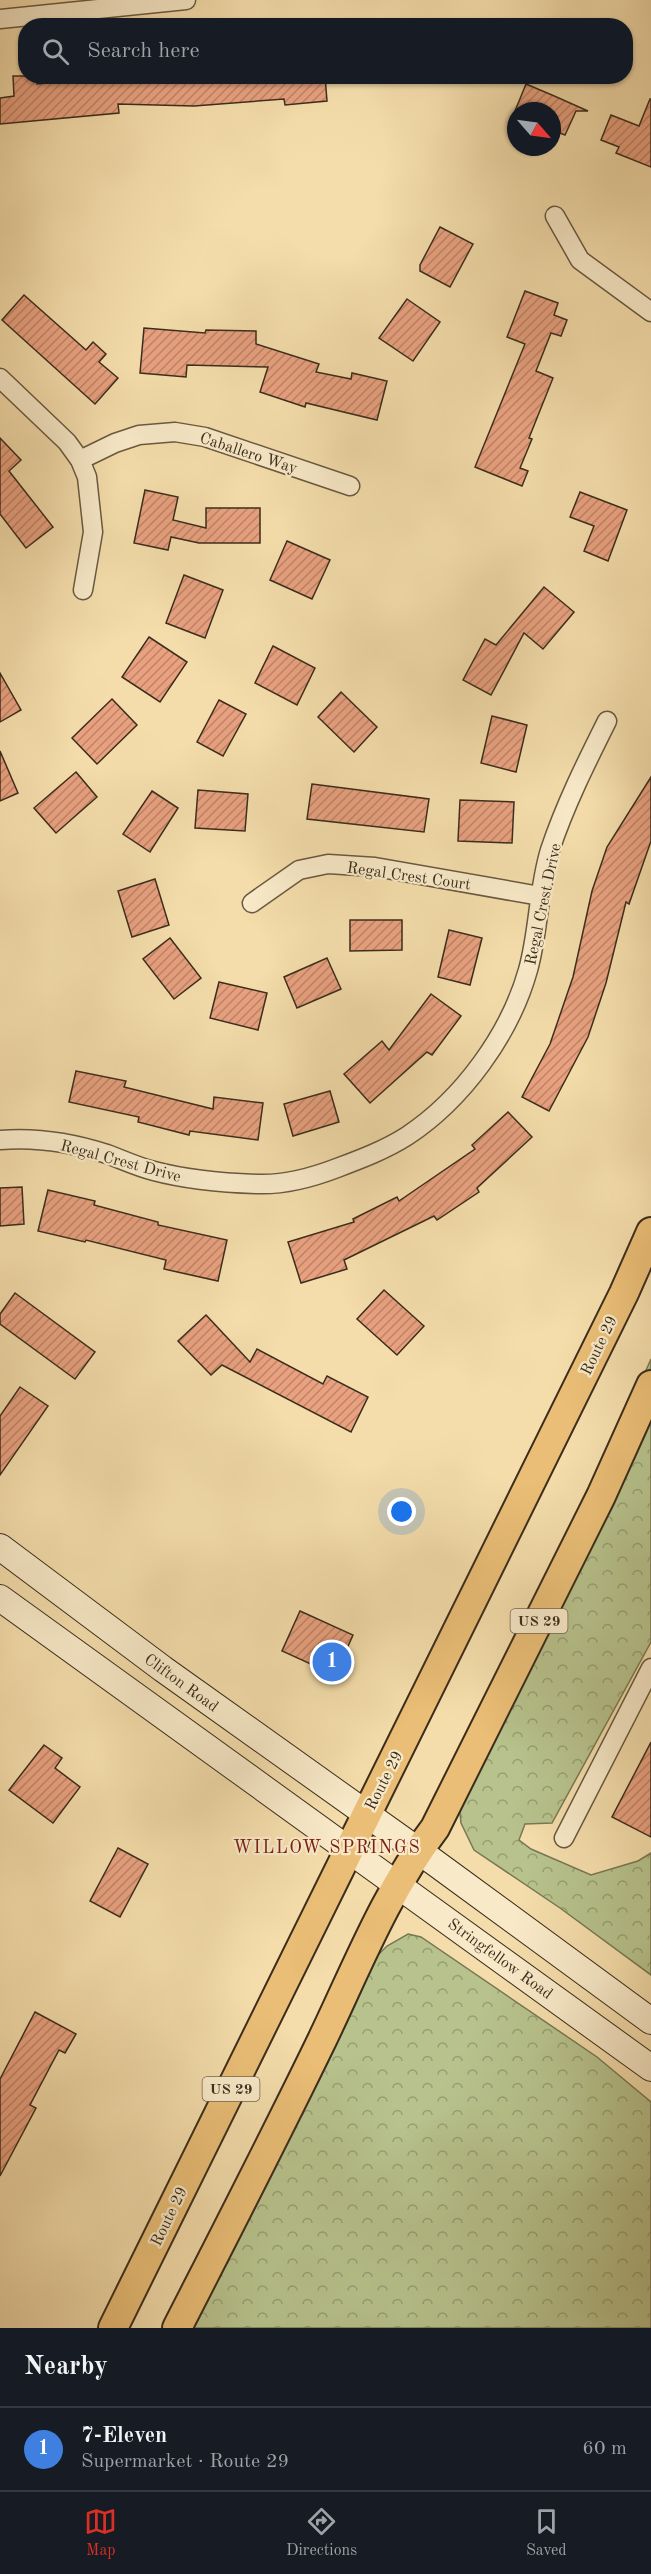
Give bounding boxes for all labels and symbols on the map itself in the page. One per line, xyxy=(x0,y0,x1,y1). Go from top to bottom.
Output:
north arrow xyxy=(507,102,561,156)
street label: Caballero Way xyxy=(198,431,300,477)
street label: Regal Crest Drive xyxy=(523,842,565,967)
street label: Regal Crest Court xyxy=(346,860,472,894)
street label: Regal Crest Drive xyxy=(58,1138,183,1186)
street label: Route 29 xyxy=(579,1314,621,1378)
your location xyxy=(387,1497,416,1526)
road number: US 29 xyxy=(510,1609,568,1633)
pin: 1 xyxy=(312,1640,352,1684)
street label: Clifton Road xyxy=(141,1652,221,1716)
street label: Route 29 xyxy=(363,1749,406,1813)
district label: WILLOW SPRINGS xyxy=(233,1839,421,1857)
street label: Stringfellow Road xyxy=(444,1916,555,2003)
road number: US 29 xyxy=(202,2077,260,2101)
street label: Route 29 xyxy=(149,2185,191,2249)

